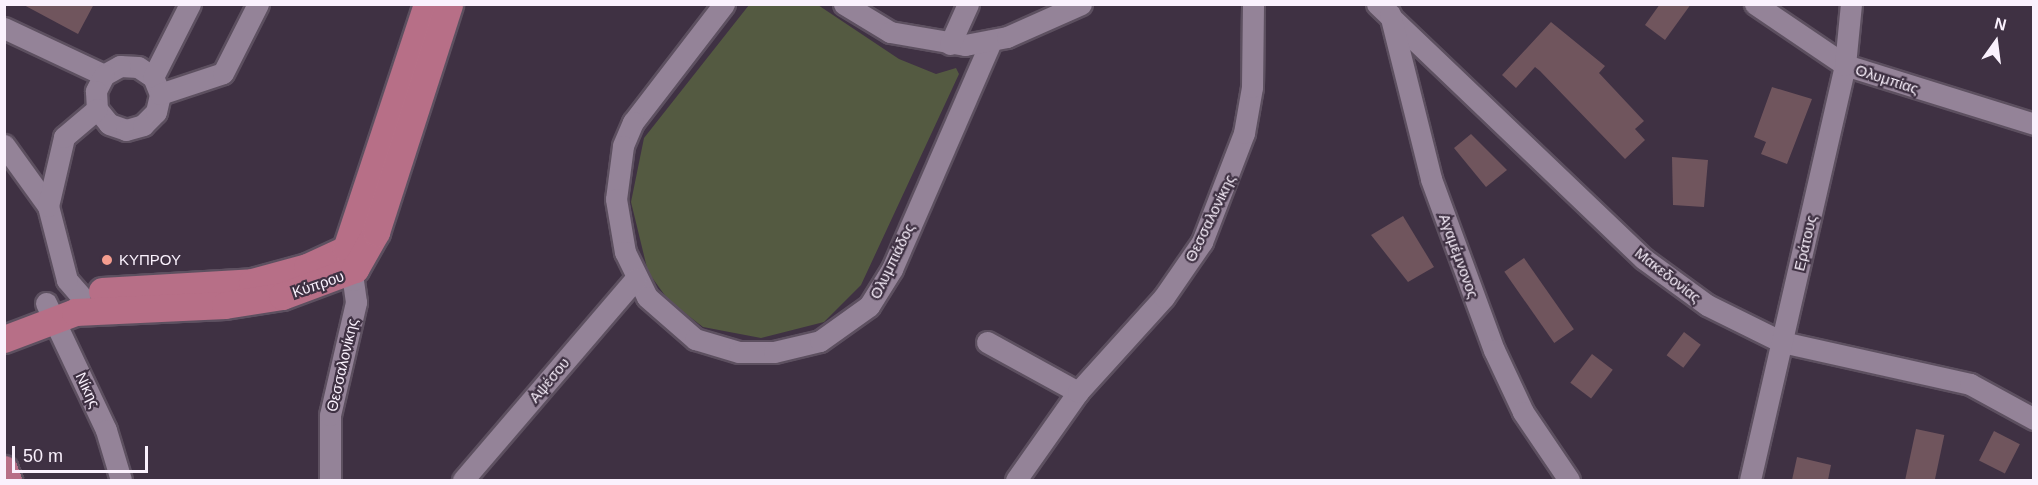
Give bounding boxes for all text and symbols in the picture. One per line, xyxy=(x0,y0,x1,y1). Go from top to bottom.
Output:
north arrow xyxy=(1966,12,2026,72)
text: N xyxy=(1993,14,2008,34)
street label: Ολυμπίας xyxy=(1853,60,1921,98)
street label: Θεσσαλονίκης xyxy=(1181,171,1239,265)
street label: Αγαμέμνονος xyxy=(1435,211,1483,301)
street label: Εράτους xyxy=(1790,213,1820,273)
street label: Ολυμπιάδος xyxy=(866,220,918,302)
street label: Μακεδονίας xyxy=(1631,244,1705,306)
place label: ΚΥΠΡΟΥ xyxy=(119,251,181,269)
marker: ΚΥΠΡΟΥ xyxy=(100,253,114,267)
street label: Κύπρου xyxy=(290,267,346,301)
street label: Θεσσαλονίκης xyxy=(323,317,361,413)
street label: Αψέσου xyxy=(525,354,573,406)
street label: Νίκης xyxy=(72,369,104,411)
scale bar xyxy=(15,434,152,472)
text: 50 m xyxy=(23,446,63,466)

